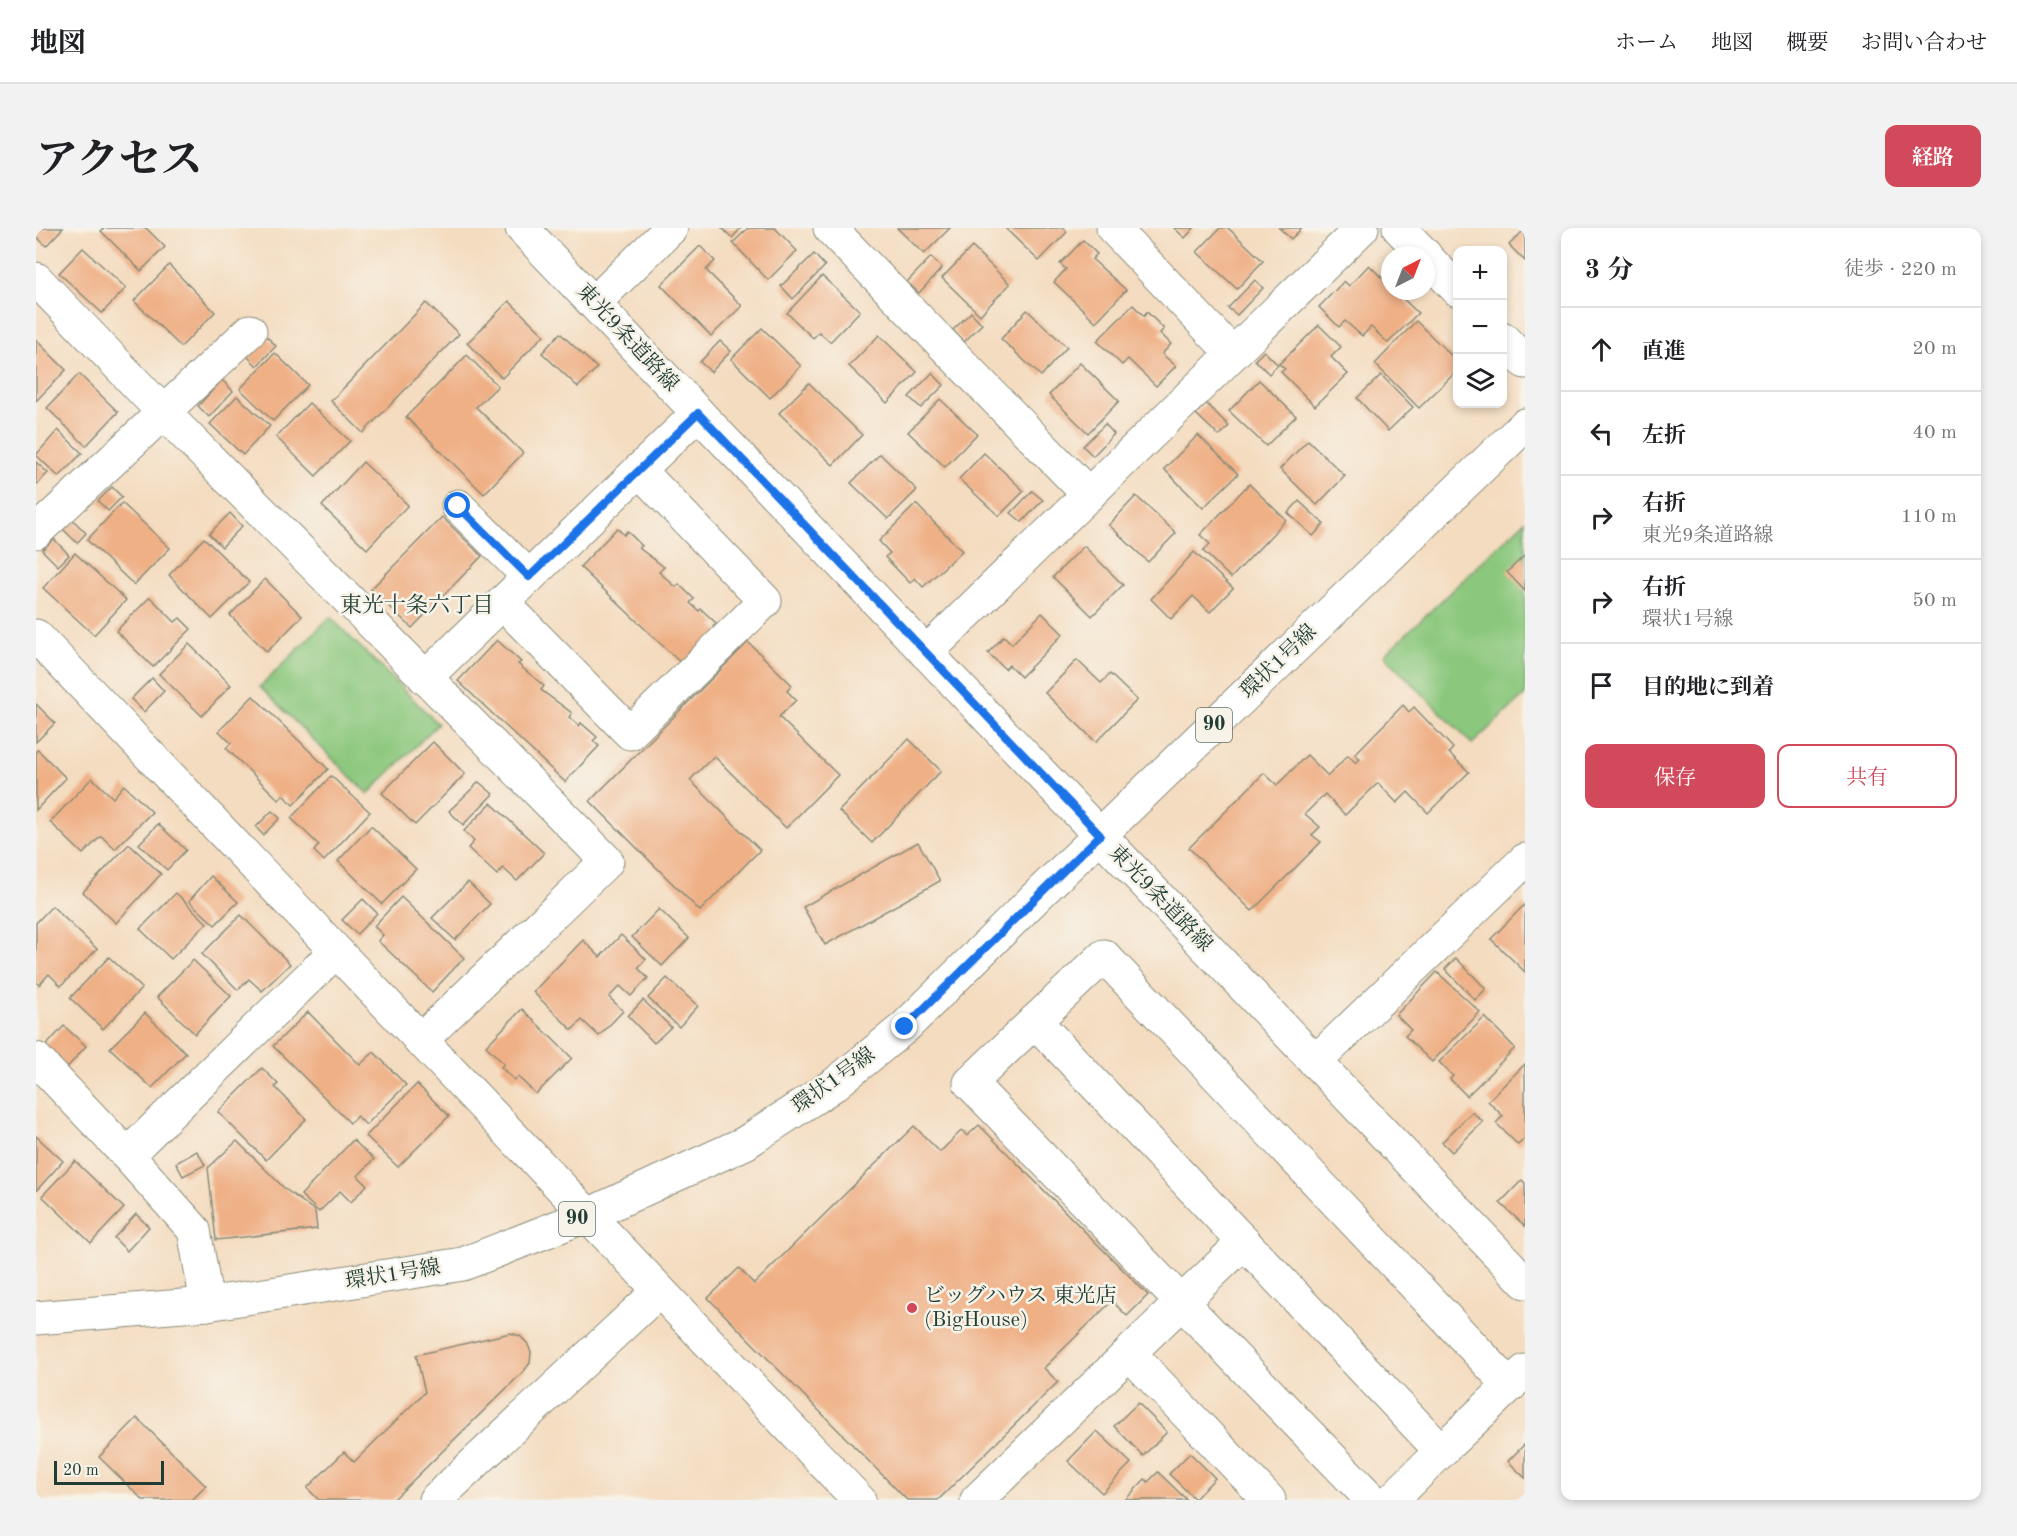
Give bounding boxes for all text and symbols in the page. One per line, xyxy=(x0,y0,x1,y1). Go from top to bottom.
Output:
text: 地図 xyxy=(30,31,86,59)
text: ホーム xyxy=(1615,33,1678,54)
text: 地図 xyxy=(1711,33,1753,54)
text: 概要 xyxy=(1786,33,1828,54)
text: お問い合わせ xyxy=(1861,33,1987,54)
button: 経路 xyxy=(1885,125,1981,187)
text: アクセス xyxy=(36,141,203,183)
north arrow xyxy=(1381,246,1435,300)
map controls xyxy=(1453,246,1507,408)
button: + xyxy=(1453,246,1507,300)
text: 3 分 xyxy=(1585,258,1633,284)
text: 徒歩 · 220 m xyxy=(1844,260,1957,280)
street label: 東光9条道路線 xyxy=(572,279,683,396)
button: − xyxy=(1453,300,1507,354)
icon: ahead xyxy=(1585,333,1618,366)
text: 20 m xyxy=(1912,339,1957,359)
text: 直進 xyxy=(1642,341,1686,363)
button: layers xyxy=(1453,354,1507,408)
icon: left xyxy=(1585,417,1618,450)
text: 40 m xyxy=(1912,423,1957,443)
text: 左折 xyxy=(1642,425,1686,447)
route start xyxy=(444,492,470,518)
text: 右折 xyxy=(1642,493,1686,515)
icon: right xyxy=(1585,501,1618,534)
text: 110 m xyxy=(1901,507,1957,527)
text: 東光9条道路線 xyxy=(1642,526,1774,546)
text: 右折 xyxy=(1642,577,1686,599)
icon: right xyxy=(1585,585,1618,618)
text: 50 m xyxy=(1912,591,1957,611)
district label: 東光十条六丁目 xyxy=(340,593,494,617)
text: 環状1号線 xyxy=(1642,610,1734,630)
street label: 環状1号線 xyxy=(1236,620,1321,703)
icon: arrive xyxy=(1585,669,1618,702)
text: 目的地に到着 xyxy=(1642,677,1774,699)
road number: 90 xyxy=(1196,708,1232,742)
button: 保存 xyxy=(1585,744,1765,808)
button: 共有 xyxy=(1777,744,1957,808)
street label: 東光9条道路線 xyxy=(1104,841,1217,956)
route end xyxy=(891,1013,917,1039)
street label: 環状1号線 xyxy=(788,1043,879,1118)
road number: 90 xyxy=(559,1202,595,1236)
street label: 環状1号線 xyxy=(344,1255,442,1293)
place label: ビッグハウス 東光店 (BigHouse) xyxy=(924,1284,1116,1331)
marker: ビッグハウス 東光店 (BigHouse) xyxy=(905,1301,919,1315)
scale bar xyxy=(54,1458,164,1486)
text: 20 m xyxy=(63,1463,99,1479)

